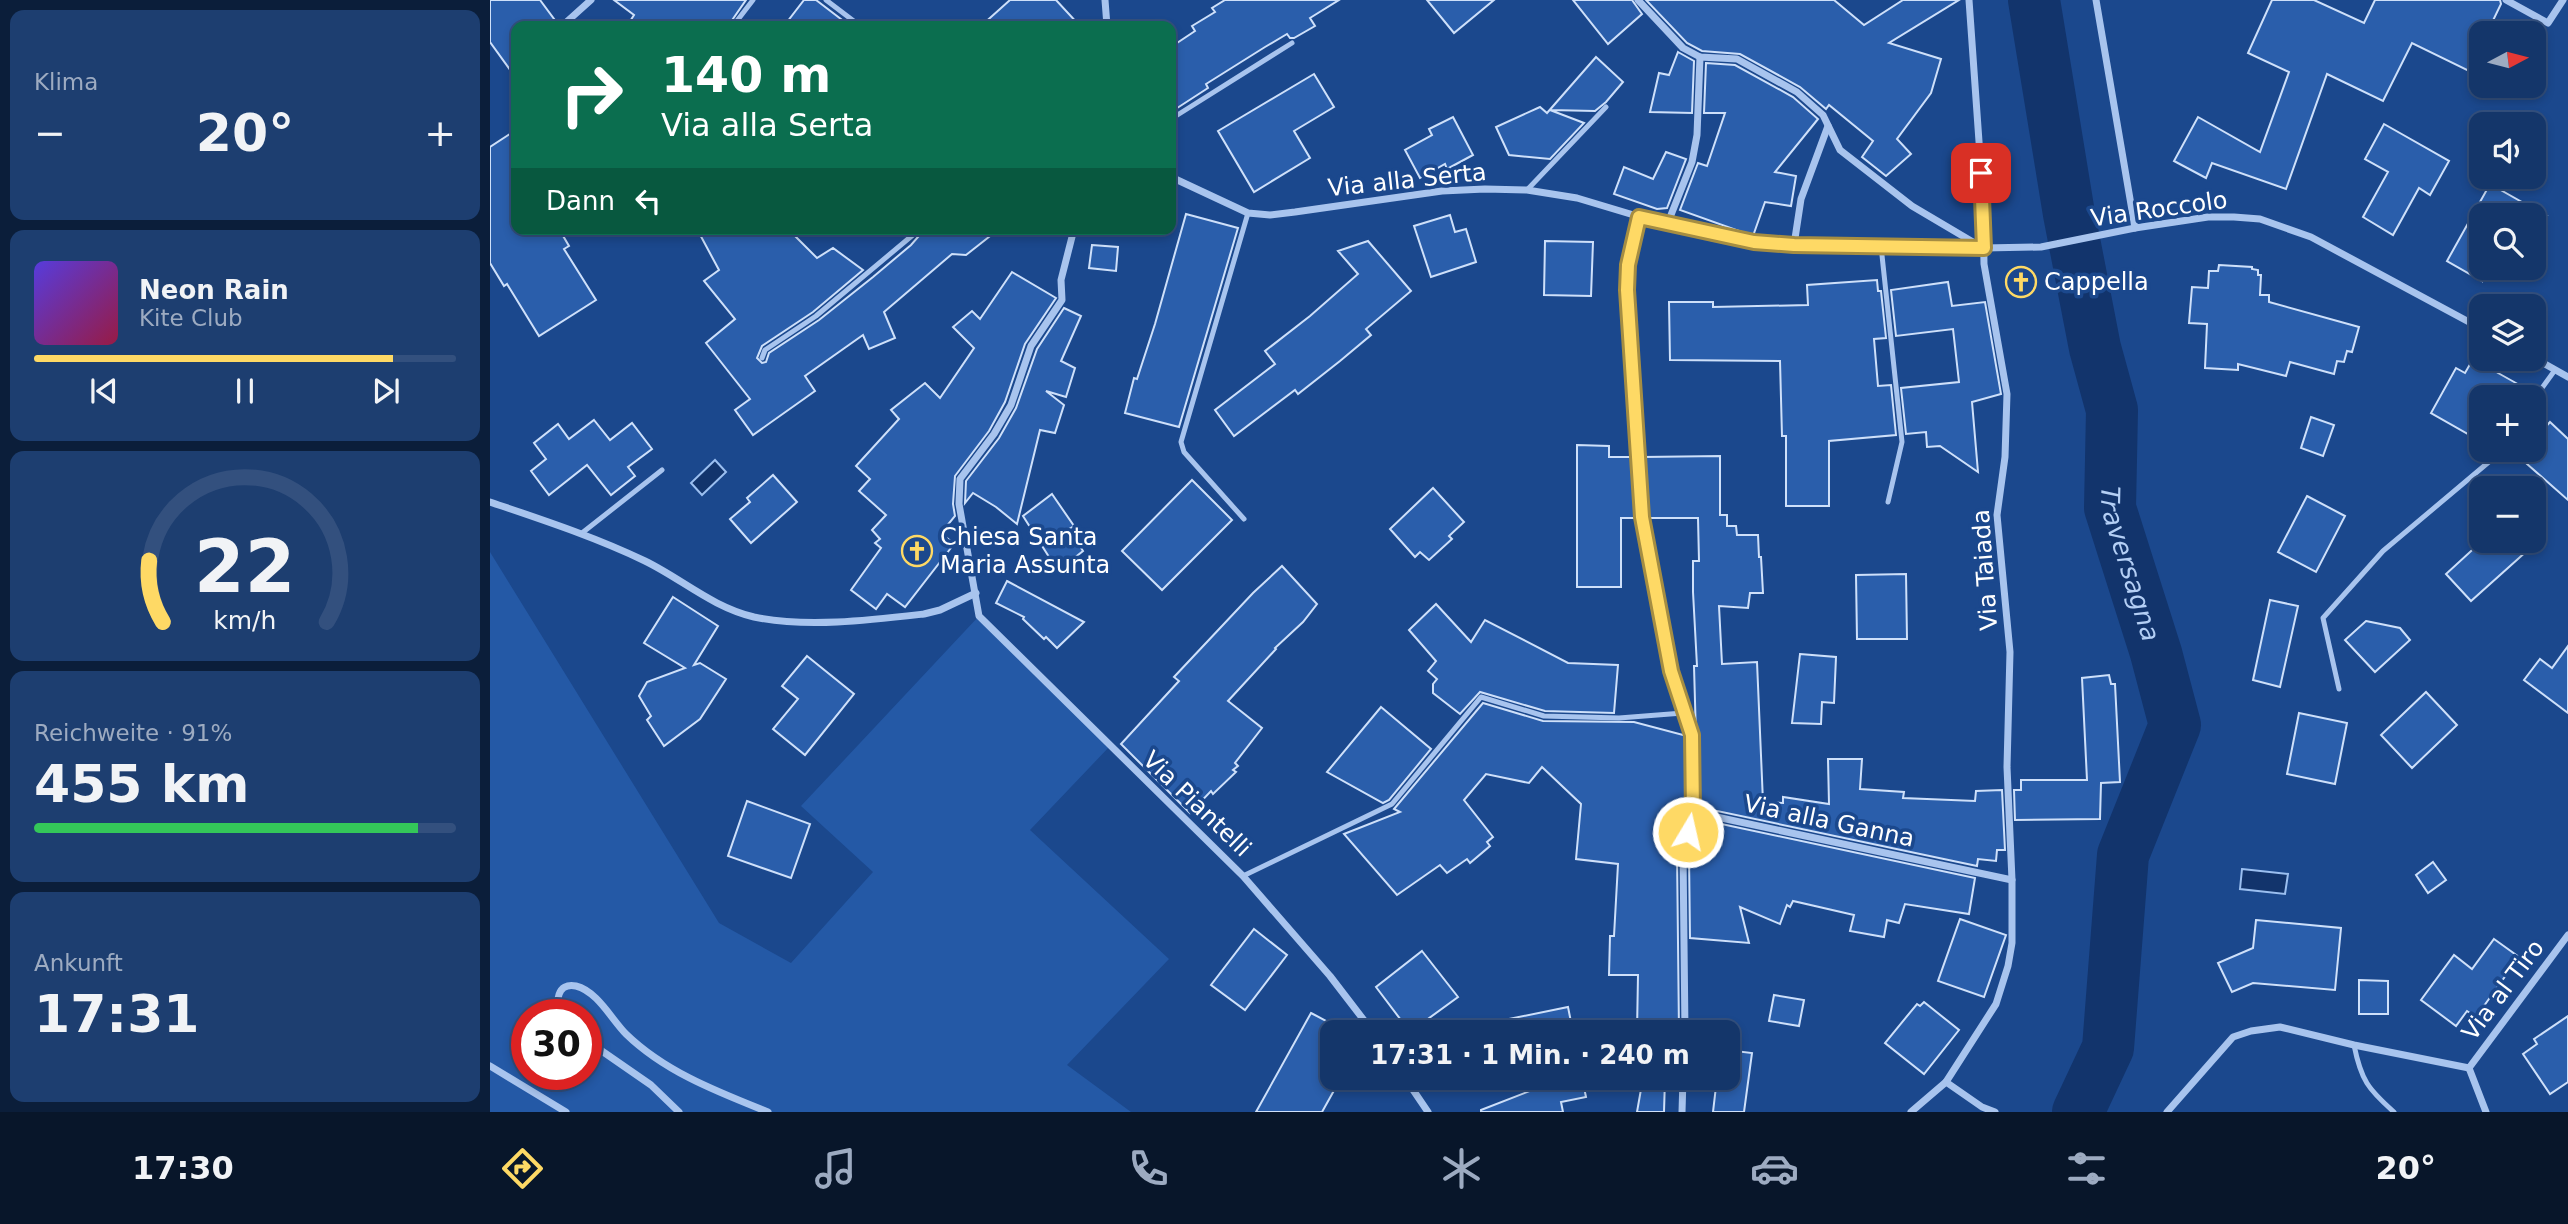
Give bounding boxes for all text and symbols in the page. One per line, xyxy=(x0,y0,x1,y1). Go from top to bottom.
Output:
north arrow xyxy=(2469,21,2546,98)
map controls xyxy=(2469,21,2546,553)
text: 140 m xyxy=(661,47,831,104)
icon: right xyxy=(546,49,637,140)
text: Klima xyxy=(34,69,98,95)
text: 20° xyxy=(196,103,294,163)
text: Via alla Serta xyxy=(661,106,873,144)
text: − xyxy=(34,111,66,155)
text: + xyxy=(424,111,456,155)
button: sound xyxy=(2469,112,2546,189)
pin xyxy=(1951,143,2011,203)
icon: arrive xyxy=(1962,154,2000,192)
street label: Via alla Serta xyxy=(1326,158,1488,202)
icon: left xyxy=(629,182,667,220)
text: Dann xyxy=(546,186,615,216)
street label: Via Roccolo xyxy=(2089,186,2229,232)
button: search xyxy=(2469,203,2546,280)
church icon: Cappella xyxy=(2004,265,2038,299)
place label: Cappella xyxy=(2044,268,2149,296)
text: Neon Rain xyxy=(139,275,289,305)
button: layers xyxy=(2469,294,2546,371)
text: Kite Club xyxy=(139,305,243,331)
icon: previous xyxy=(85,372,123,410)
icon: pause xyxy=(226,372,264,410)
icon: next xyxy=(367,372,405,410)
button: + xyxy=(2469,385,2546,462)
button: − xyxy=(2469,476,2546,553)
water label: Traversagna xyxy=(2095,486,2166,645)
street label: Via Taiada xyxy=(1967,508,2003,632)
place label: Chiesa Santa Maria Assunta xyxy=(940,523,1110,579)
text: 22 xyxy=(194,524,296,609)
church icon: Chiesa Santa Maria Assunta xyxy=(900,534,934,568)
text: km/h xyxy=(213,606,277,635)
text: Reichweite · 91% xyxy=(34,720,232,746)
street label: Via Piantelli xyxy=(1137,745,1257,863)
text: 455 km xyxy=(34,754,249,814)
street label: Via alla Ganna xyxy=(1741,789,1917,853)
position arrow xyxy=(1651,795,1725,869)
street label: Via al Tiro xyxy=(2456,934,2550,1046)
text: Ankunft xyxy=(34,950,123,976)
text: 17:31 xyxy=(34,984,200,1044)
speed limit sign: 30 xyxy=(511,999,602,1090)
text: 17:31 · 1 Min. · 240 m xyxy=(1370,1040,1690,1070)
icon: directions xyxy=(498,1144,547,1193)
icon: music xyxy=(811,1144,860,1193)
icon: phone xyxy=(1124,1144,1173,1193)
icon: climate xyxy=(1437,1144,1486,1193)
icon: car xyxy=(1750,1144,1799,1193)
icon: filters xyxy=(2062,1144,2111,1193)
text: 17:30 xyxy=(132,1149,234,1187)
text: 20° xyxy=(2375,1149,2436,1187)

